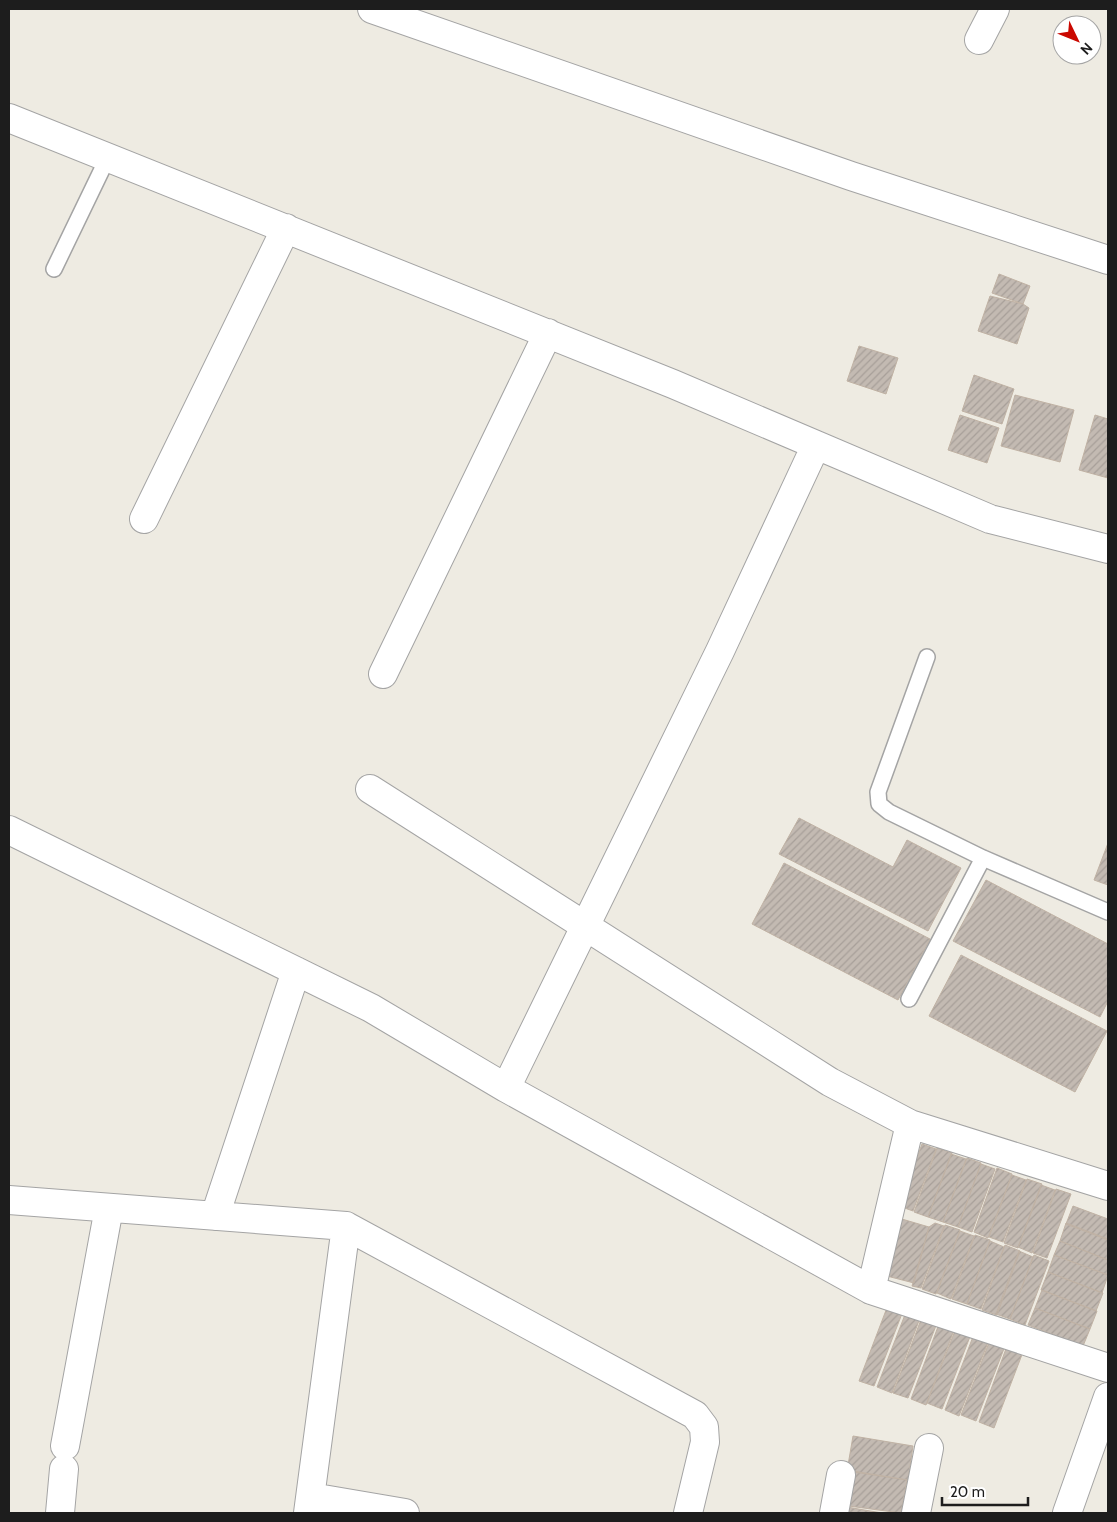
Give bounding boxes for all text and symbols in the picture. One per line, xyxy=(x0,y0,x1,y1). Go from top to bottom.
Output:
north arrow xyxy=(1052,15,1102,65)
text: N xyxy=(1077,39,1096,59)
scale bar xyxy=(942,1474,1028,1506)
text: 20 m xyxy=(950,1483,985,1501)

